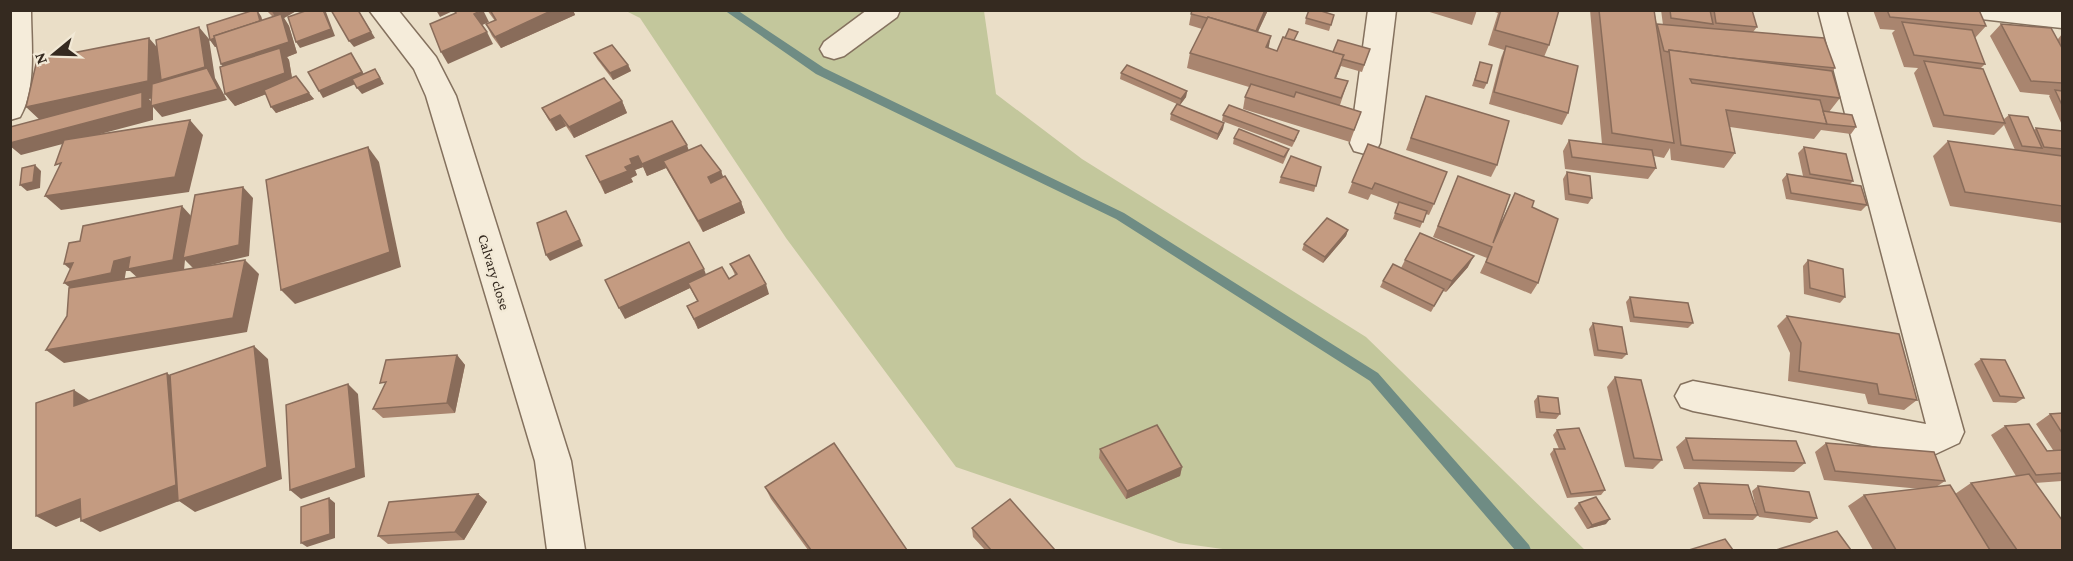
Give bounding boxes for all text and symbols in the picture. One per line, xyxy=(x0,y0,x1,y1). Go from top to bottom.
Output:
north arrow xyxy=(24,24,84,84)
text: N xyxy=(30,51,50,67)
street label: Calvary close xyxy=(474,232,513,313)

